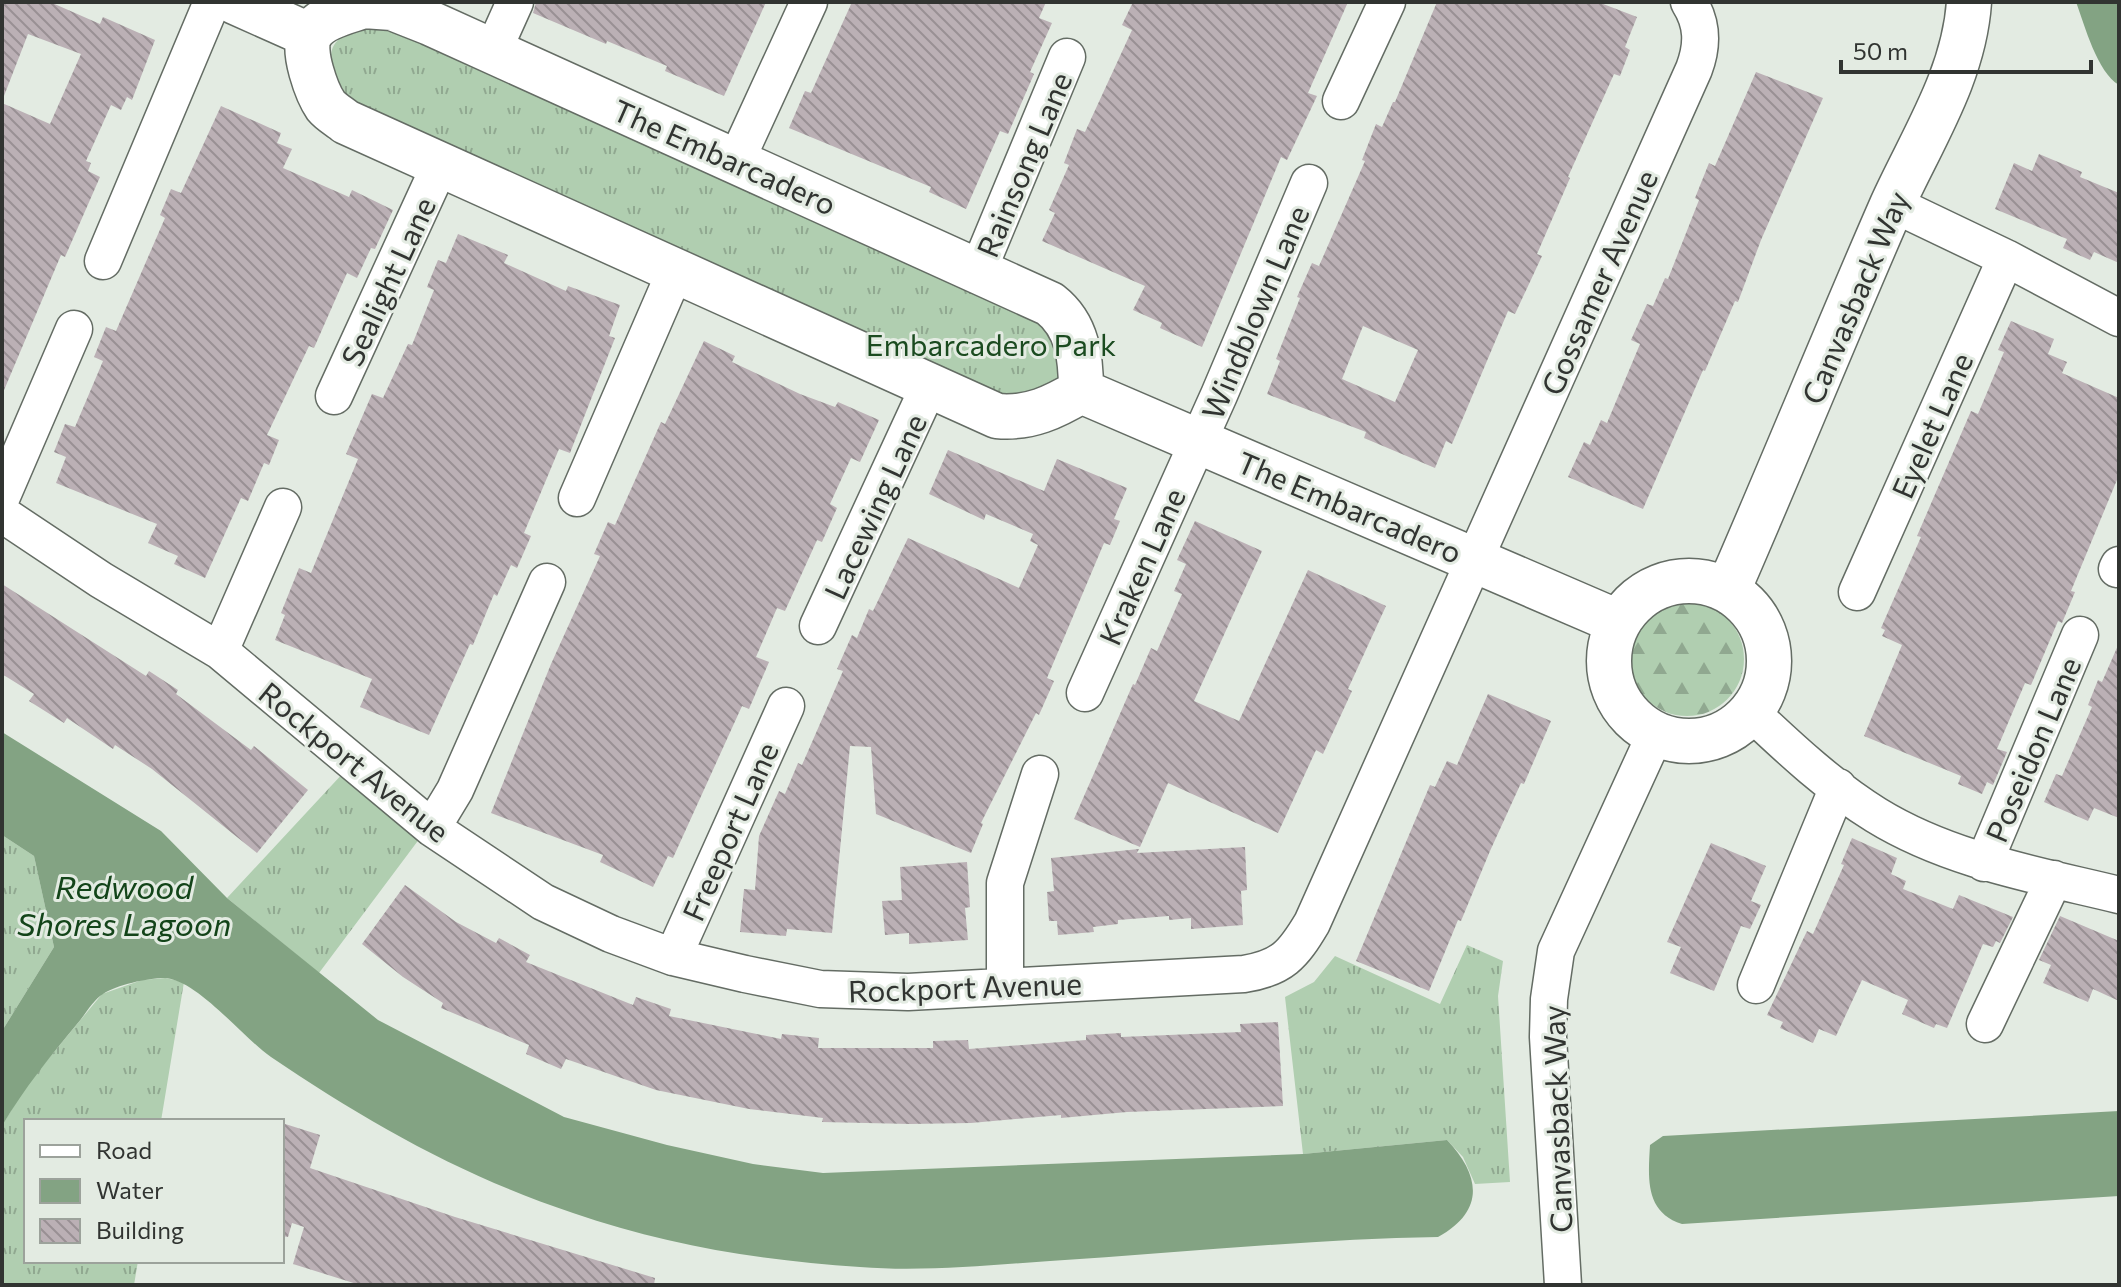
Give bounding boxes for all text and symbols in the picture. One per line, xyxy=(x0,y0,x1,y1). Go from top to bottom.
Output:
scale bar xyxy=(1841,24,2091,74)
text: 50 m xyxy=(1853,36,1908,65)
street label: Rainsong Lane xyxy=(967,66,1079,262)
street label: The Embarcadero xyxy=(608,90,842,222)
street label: Gossamer Avenue xyxy=(1532,164,1664,400)
street label: Canvasback Way xyxy=(1792,185,1916,409)
street label: Sealight Lane xyxy=(332,191,442,371)
street label: Windblown Lane xyxy=(1192,200,1316,424)
park label: Embarcadero Park xyxy=(866,325,1116,362)
street label: Eyelet Lane xyxy=(1883,347,1979,503)
street label: Lacewing Lane xyxy=(815,408,933,604)
street label: The Embarcadero xyxy=(1232,442,1468,570)
street label: Kraken Lane xyxy=(1090,482,1192,650)
street label: Poseidon Lane xyxy=(1976,651,2088,847)
street label: Rockport Avenue xyxy=(252,673,458,849)
street label: Freeport Lane xyxy=(673,736,785,926)
water label: Redwood Shores Lagoon xyxy=(17,866,231,943)
street label: Rockport Avenue xyxy=(847,963,1083,1009)
street label: Canvasback Way xyxy=(1534,1005,1578,1233)
legend xyxy=(24,1119,284,1263)
text: Road xyxy=(96,1135,152,1164)
text: Water xyxy=(96,1175,164,1204)
text: Building xyxy=(96,1215,184,1244)

